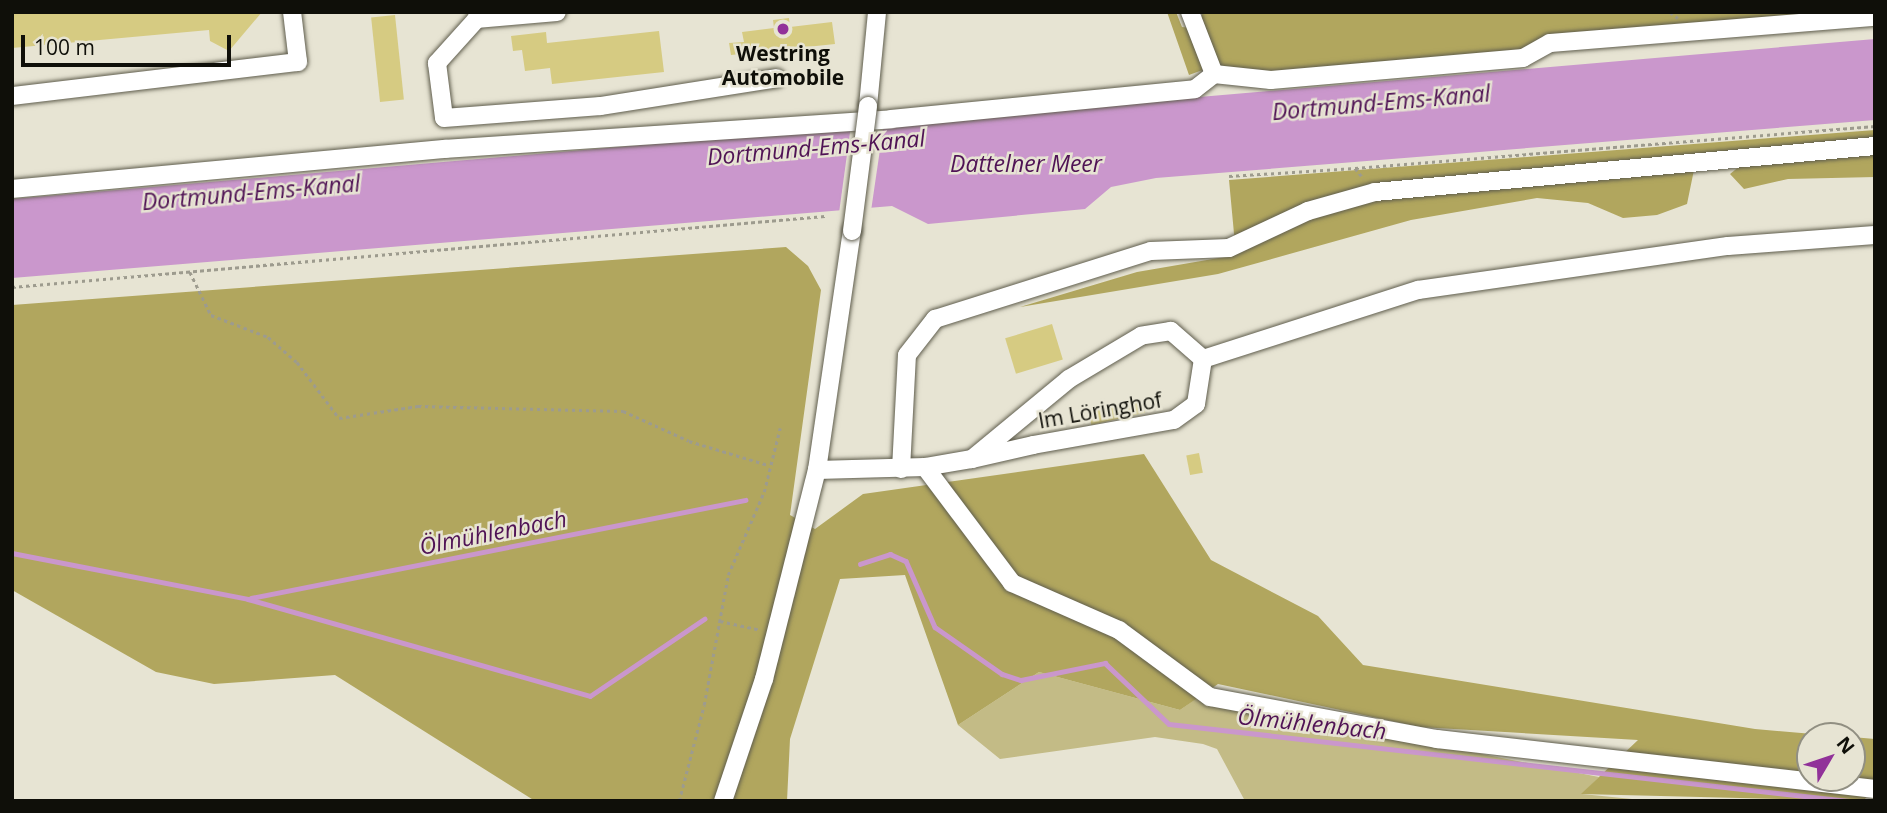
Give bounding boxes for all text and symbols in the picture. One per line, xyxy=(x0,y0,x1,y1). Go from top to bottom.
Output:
scale bar xyxy=(24,21,234,65)
marker: Westring Automobile xyxy=(775,21,791,37)
text: 100 m xyxy=(34,33,95,61)
place label: Westring Automobile xyxy=(722,40,844,90)
water label: Dortmund-Ems-Kanal xyxy=(1271,79,1491,125)
water label: Dortmund-Ems-Kanal xyxy=(706,124,926,170)
water label: Dattelner Meer xyxy=(950,149,1102,177)
water label: Dortmund-Ems-Kanal xyxy=(141,169,361,215)
street label: Im Löringhof xyxy=(1036,387,1164,433)
water label: Ölmühlenbach xyxy=(417,504,569,560)
water label: Ölmühlenbach xyxy=(1236,701,1388,745)
north arrow xyxy=(1796,722,1866,792)
text: N xyxy=(1831,731,1861,759)

